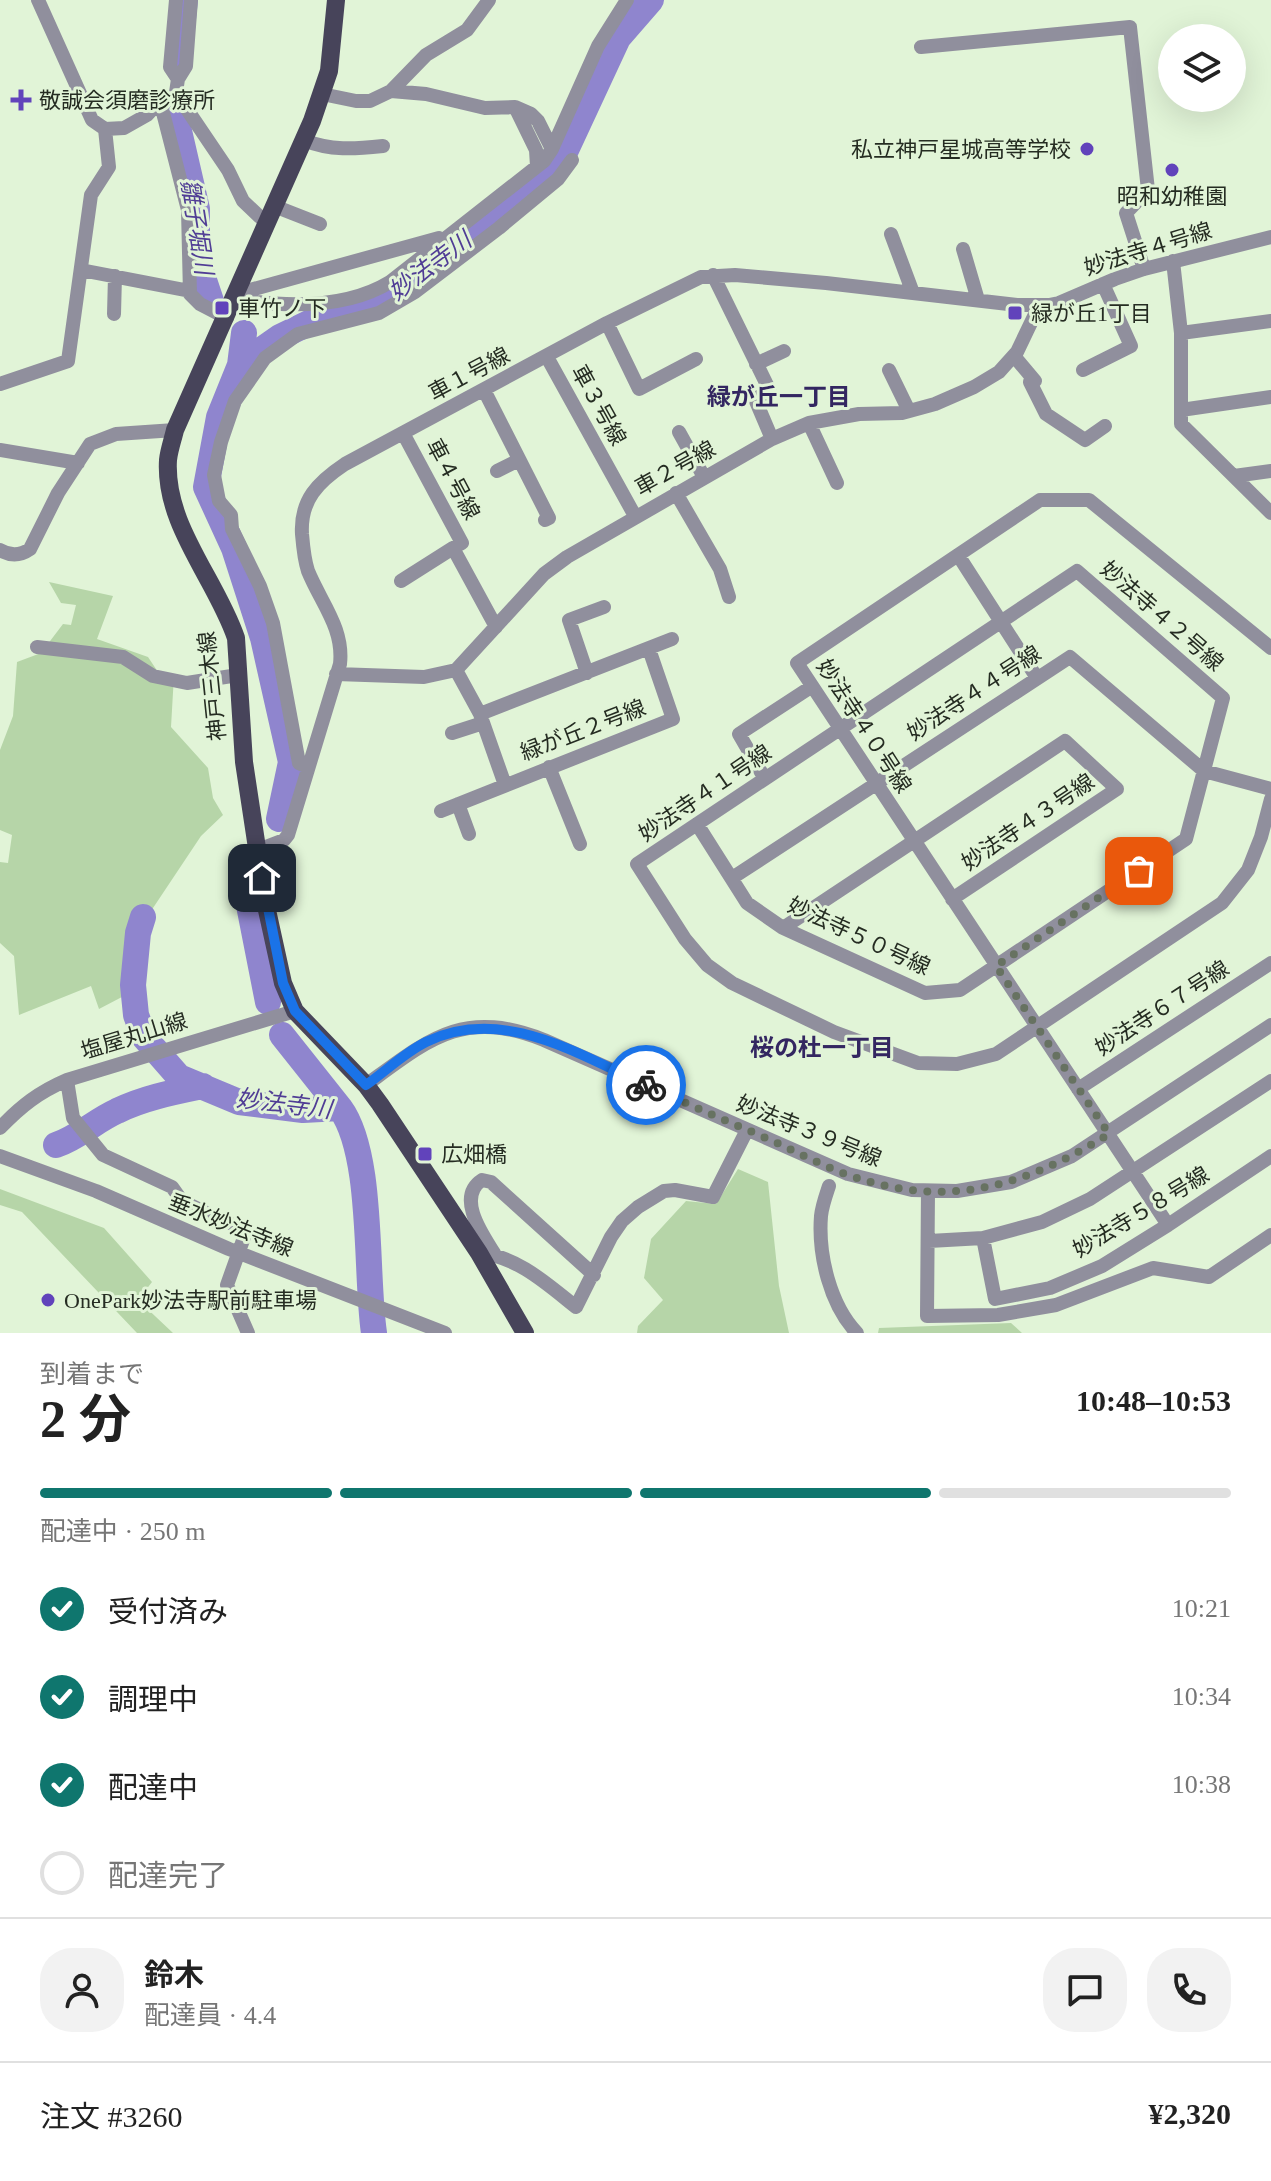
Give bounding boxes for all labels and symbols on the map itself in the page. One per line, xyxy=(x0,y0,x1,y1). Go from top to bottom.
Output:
place label: 敬誠会須磨診療所 xyxy=(39,88,215,113)
marker: 敬誠会須磨診療所 xyxy=(10,89,32,111)
place label: 私立神戸星城高等学校 xyxy=(851,137,1071,162)
marker: 私立神戸星城高等学校 xyxy=(1078,140,1096,158)
marker: 昭和幼稚園 xyxy=(1163,161,1181,179)
water label: 雛子堀川 xyxy=(177,178,218,279)
place label: 昭和幼稚園 xyxy=(1117,184,1227,209)
street label: 妙法寺４号線 xyxy=(1081,218,1215,280)
water label: 妙法寺川 xyxy=(384,225,479,305)
place label: 車竹ノ下 xyxy=(238,296,326,321)
marker: 車竹ノ下 xyxy=(213,299,231,317)
place label: 緑が丘1丁目 xyxy=(1031,301,1152,326)
marker: 緑が丘1丁目 xyxy=(1006,304,1024,322)
street label: 車１号線 xyxy=(424,342,514,406)
street label: 車３号線 xyxy=(567,360,631,450)
district label: 緑が丘一丁目 xyxy=(707,384,851,410)
street label: 車４号線 xyxy=(421,434,485,524)
street label: 車２号線 xyxy=(630,436,720,500)
street label: 妙法寺４２号線 xyxy=(1096,556,1228,676)
street label: 神戸三木線 xyxy=(194,630,230,742)
street label: 妙法寺４４号線 xyxy=(903,641,1045,745)
street label: 妙法寺４０号線 xyxy=(812,655,916,797)
street label: 緑が丘２号線 xyxy=(517,695,649,765)
street label: 妙法寺４１号線 xyxy=(634,740,776,846)
street label: 妙法寺４３号線 xyxy=(957,769,1099,875)
pin xyxy=(1105,837,1173,905)
pin xyxy=(228,844,296,912)
street label: 妙法寺５０号線 xyxy=(784,892,934,980)
street label: 妙法寺６７号線 xyxy=(1091,956,1233,1060)
street label: 塩屋丸山線 xyxy=(78,1008,190,1064)
district label: 桜の杜一丁目 xyxy=(750,1035,894,1061)
courier xyxy=(606,1045,686,1125)
water label: 妙法寺川 xyxy=(235,1085,336,1123)
street label: 妙法寺３９号線 xyxy=(733,1091,885,1171)
place label: 広畑橋 xyxy=(441,1142,507,1167)
marker: 広畑橋 xyxy=(416,1145,434,1163)
street label: 妙法寺５８号線 xyxy=(1069,1162,1213,1262)
street label: 垂水妙法寺線 xyxy=(165,1189,297,1261)
place label: OnePark妙法寺駅前駐車場 xyxy=(64,1288,317,1313)
marker: OnePark妙法寺駅前駐車場 xyxy=(39,1291,57,1309)

